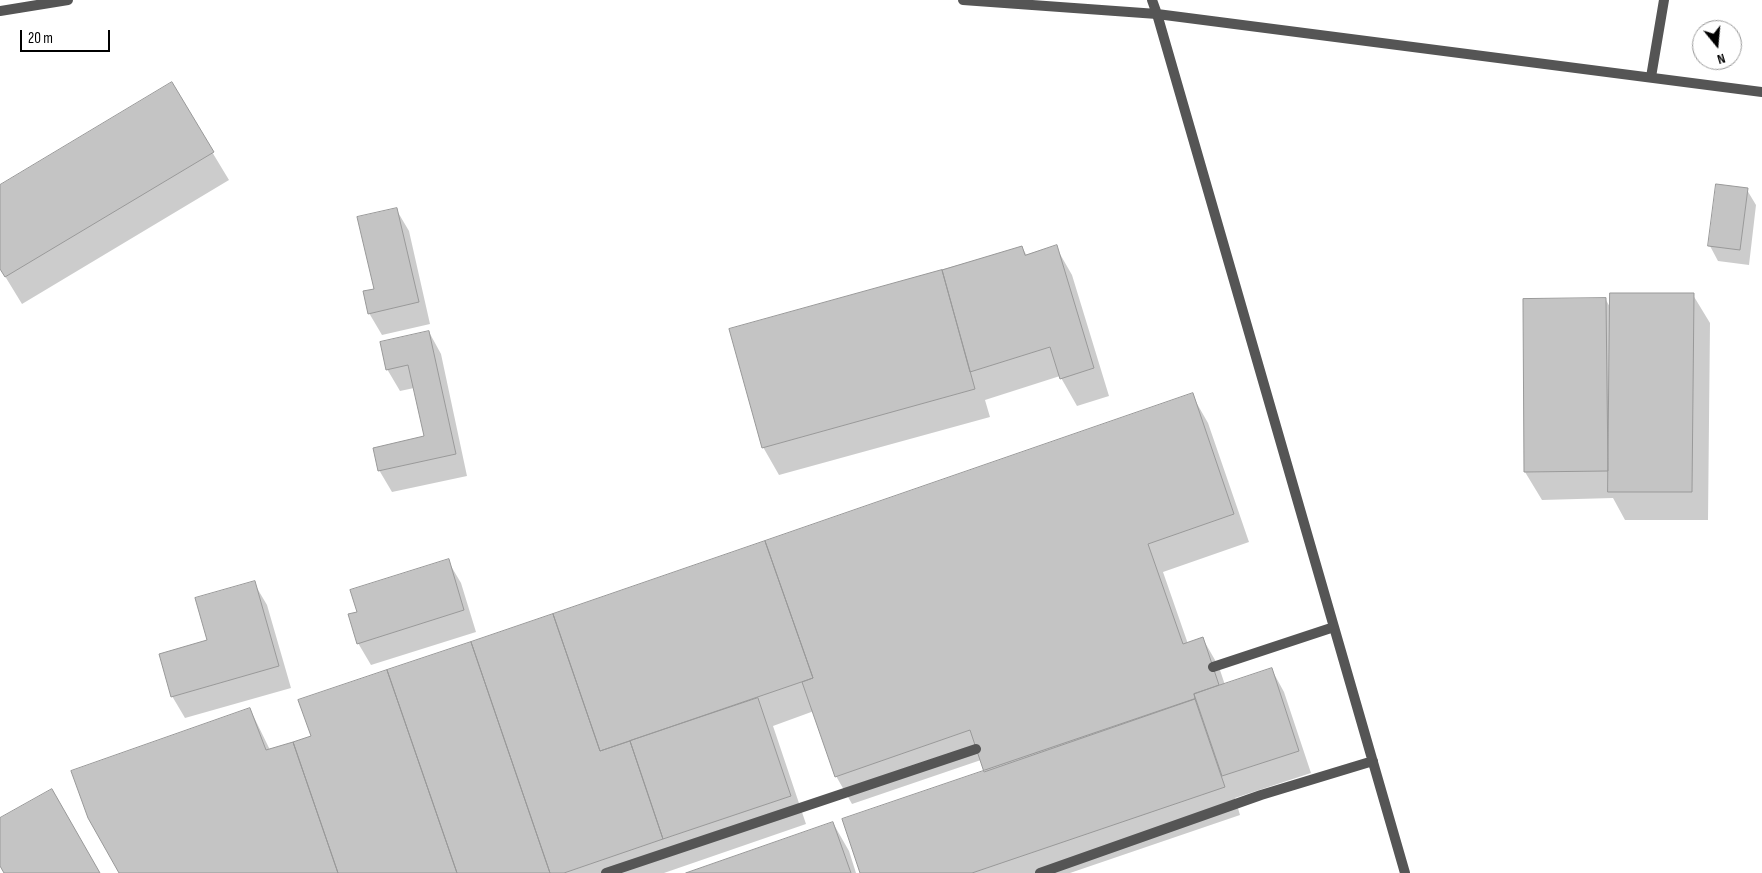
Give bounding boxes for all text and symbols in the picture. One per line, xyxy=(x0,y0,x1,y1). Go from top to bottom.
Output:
scale bar xyxy=(22,20,112,52)
north arrow xyxy=(1692,20,1742,70)
text: 20 m xyxy=(28,29,53,48)
text: N xyxy=(1715,50,1727,68)

